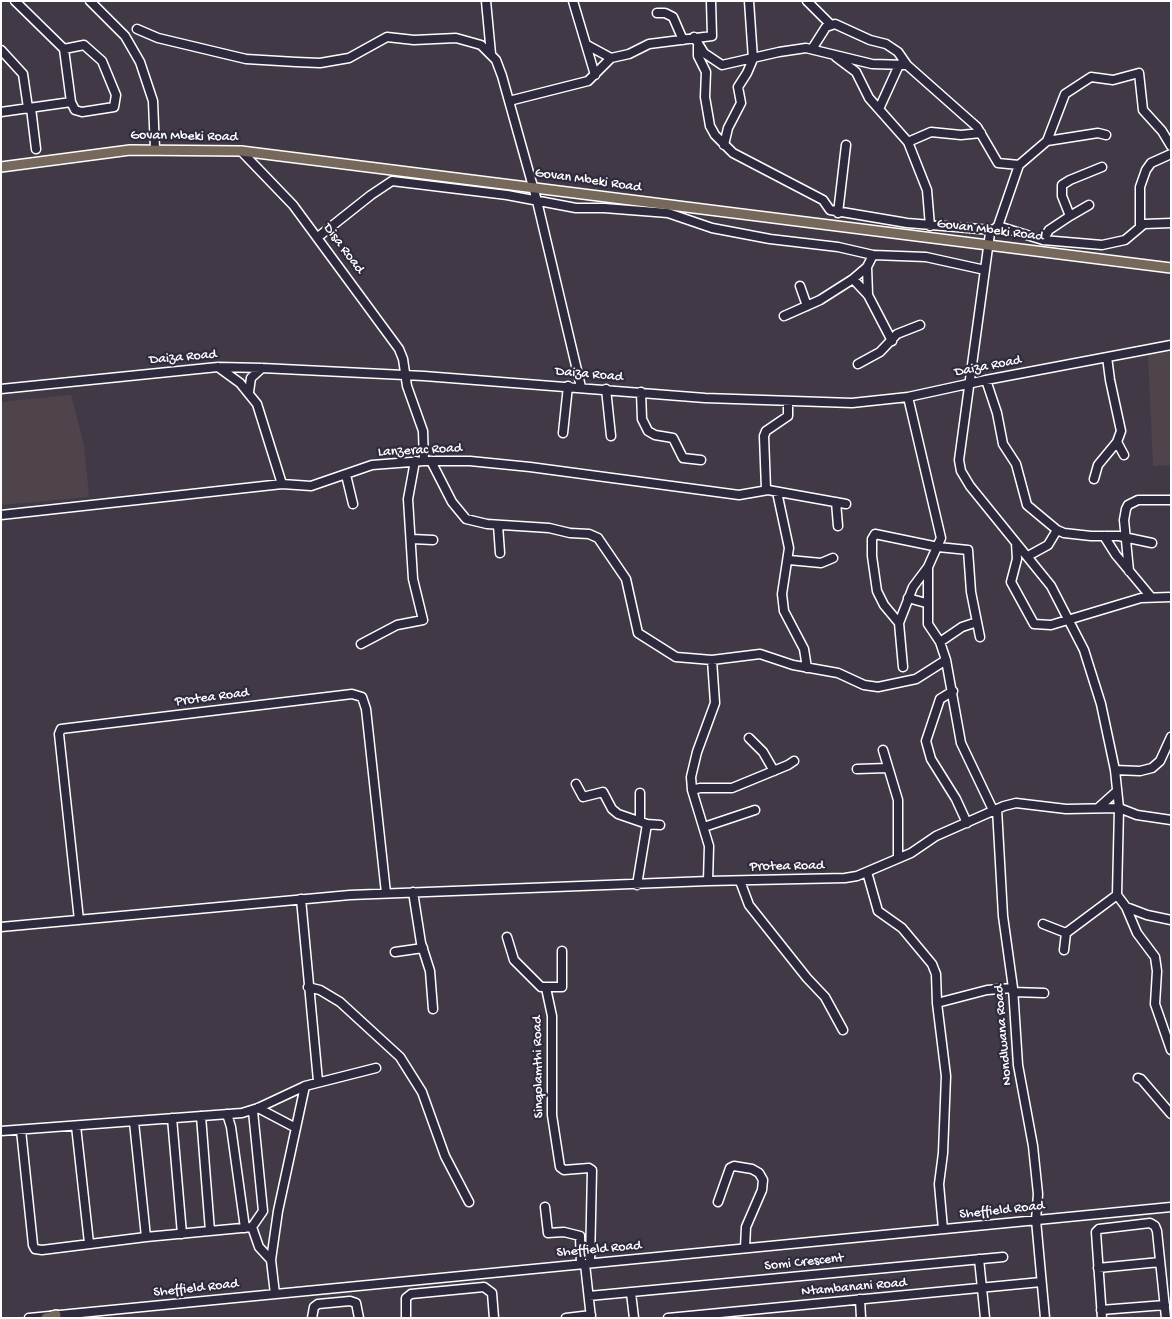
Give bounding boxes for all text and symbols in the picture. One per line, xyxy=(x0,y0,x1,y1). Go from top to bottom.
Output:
street label: Govan Mbeki Road xyxy=(130,128,238,146)
street label: Govan Mbeki Road xyxy=(534,165,642,197)
street label: Govan Mbeki Road xyxy=(936,216,1044,246)
street label: Disa Road xyxy=(319,220,367,278)
street label: Daiza Road xyxy=(149,347,217,369)
street label: Daiza Road xyxy=(953,352,1023,382)
street label: Daiza Road xyxy=(555,364,623,386)
street label: Lanzerac Road xyxy=(377,440,463,462)
street label: Protea Road xyxy=(174,685,250,711)
street label: Protea Road xyxy=(750,858,824,876)
street label: Nondlwana Road xyxy=(991,984,1017,1086)
street label: Sinqolamthi Road xyxy=(530,1015,548,1119)
street label: Sheffield Road xyxy=(959,1198,1045,1224)
street label: Sheffield Road xyxy=(556,1238,642,1262)
street label: Somi Crescent xyxy=(764,1251,844,1275)
street label: Ntambanani Road xyxy=(801,1275,907,1301)
street label: Sheffield Road xyxy=(153,1276,239,1302)

